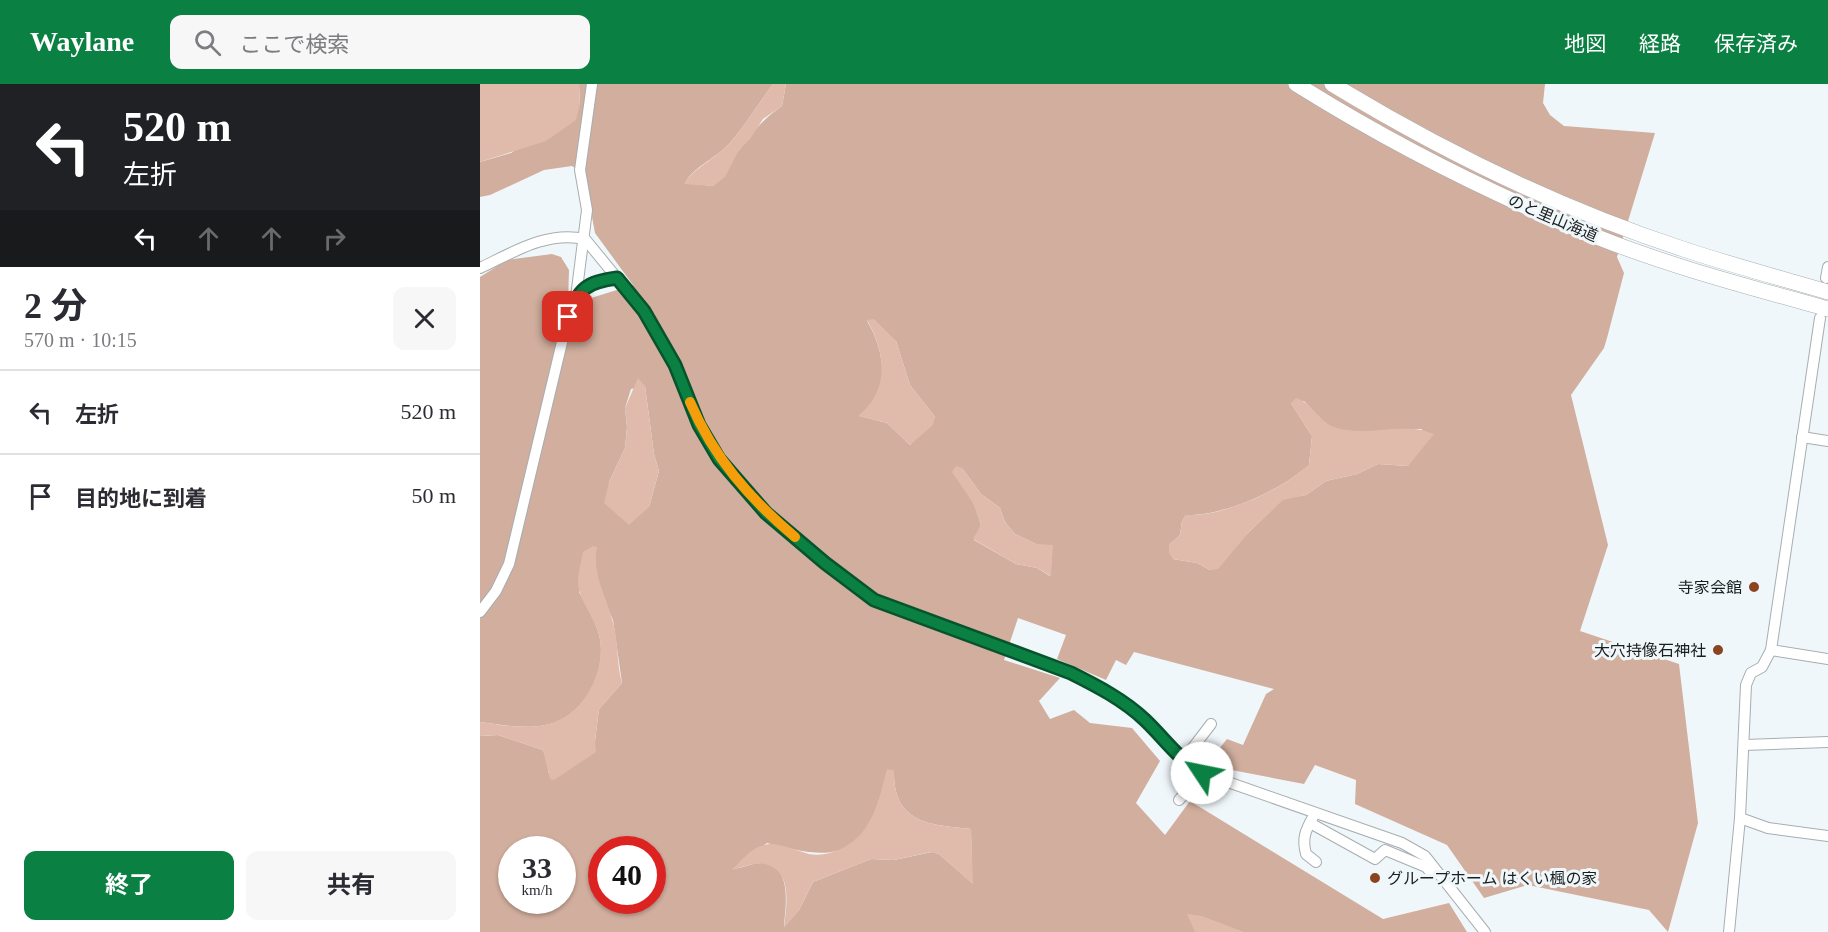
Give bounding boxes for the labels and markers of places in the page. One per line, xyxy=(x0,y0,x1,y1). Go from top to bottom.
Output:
pin xyxy=(542,291,593,342)
place label: 寺家会館 xyxy=(1678,579,1742,596)
marker: 寺家会館 xyxy=(1747,580,1761,594)
place label: 大穴持像石神社 xyxy=(1594,642,1706,659)
marker: 大穴持像石神社 xyxy=(1711,643,1725,657)
place label: グループホーム はくい楓の家 xyxy=(1387,870,1598,887)
marker: グループホーム はくい楓の家 xyxy=(1368,871,1382,885)

